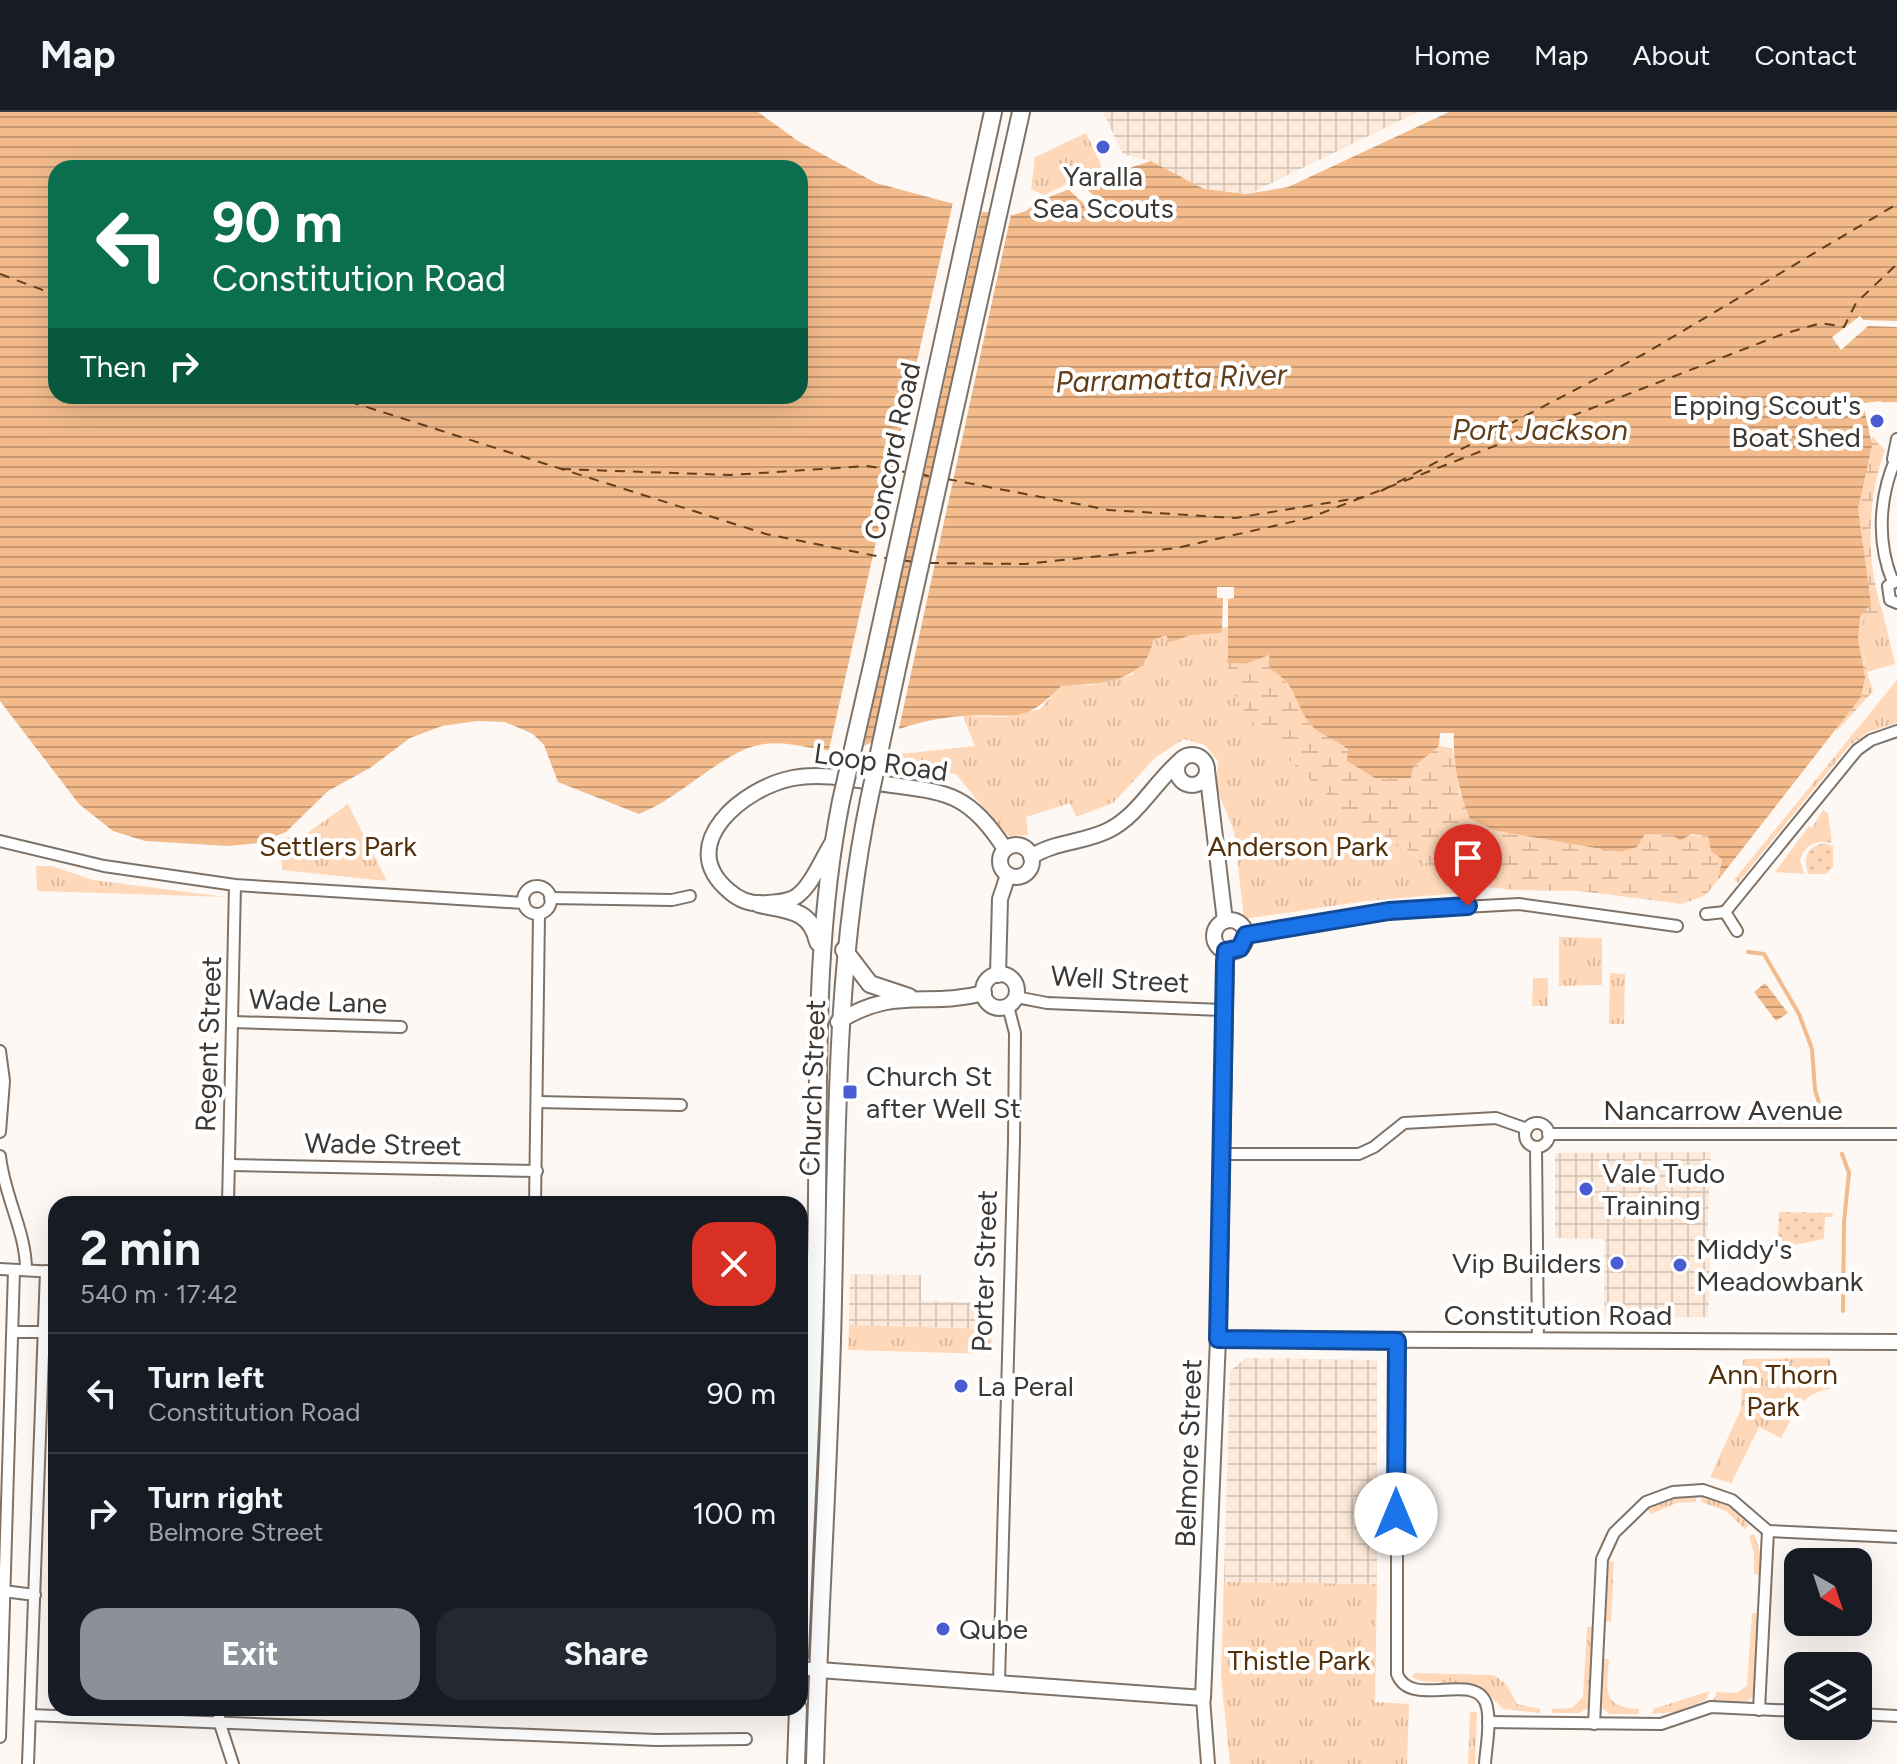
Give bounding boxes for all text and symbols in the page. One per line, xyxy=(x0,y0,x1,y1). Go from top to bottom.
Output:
text: Map xyxy=(40,32,116,78)
text: Home xyxy=(1414,38,1490,72)
text: Map xyxy=(1534,38,1589,72)
text: About xyxy=(1633,38,1710,72)
text: Contact xyxy=(1754,38,1857,72)
marker: Yaralla Sea Scouts xyxy=(1094,138,1112,156)
place label: Yaralla Sea Scouts xyxy=(1032,159,1174,225)
text: 90 m xyxy=(212,189,343,256)
icon: left xyxy=(80,192,184,296)
text: Constitution Road xyxy=(212,257,506,300)
icon: right xyxy=(162,344,206,388)
text: Then xyxy=(80,348,146,385)
water label: Parramatta River xyxy=(1055,355,1289,401)
street label: Concord Road xyxy=(857,359,927,543)
place label: Epping Scout's Boat Shed xyxy=(1672,388,1861,454)
water label: Port Jackson xyxy=(1452,411,1628,448)
marker: Epping Scout's Boat Shed xyxy=(1868,412,1886,430)
street label: Loop Road xyxy=(812,736,950,788)
pin xyxy=(1434,824,1502,906)
park label: Settlers Park xyxy=(259,829,417,863)
park label: Anderson Park xyxy=(1208,829,1389,863)
icon: arrive xyxy=(1446,836,1490,880)
street label: Regent Street xyxy=(188,955,228,1133)
street label: Well Street xyxy=(1050,958,1190,1000)
street label: Wade Lane xyxy=(248,982,388,1020)
street label: Church Street xyxy=(792,999,832,1177)
place label: Church St after Well St xyxy=(866,1059,1021,1125)
marker: Church St after Well St xyxy=(841,1083,859,1101)
street label: Nancarrow Avenue xyxy=(1603,1093,1843,1127)
street label: Wade Street xyxy=(304,1126,462,1162)
place label: Vale Tudo Training xyxy=(1602,1156,1725,1222)
marker: Vale Tudo Training xyxy=(1577,1180,1595,1198)
street label: Porter Street xyxy=(964,1189,1004,1353)
text: 2 min xyxy=(80,1219,201,1277)
button: close xyxy=(692,1222,776,1306)
place label: Middy's Meadowbank xyxy=(1696,1232,1864,1298)
place label: Vip Builders xyxy=(1452,1246,1601,1280)
marker: Vip Builders xyxy=(1608,1254,1626,1272)
marker: Middy's Meadowbank xyxy=(1671,1256,1689,1274)
text: 540 m · 17:42 xyxy=(80,1278,238,1310)
street label: Constitution Road xyxy=(1444,1298,1672,1332)
park label: Ann Thorn Park xyxy=(1708,1357,1838,1423)
street label: Belmore Street xyxy=(1168,1358,1208,1548)
text: Turn left xyxy=(148,1359,265,1396)
place label: La Peral xyxy=(977,1369,1074,1403)
icon: left xyxy=(80,1371,124,1415)
text: 90 m xyxy=(707,1375,776,1412)
marker: La Peral xyxy=(952,1377,970,1395)
text: Constitution Road xyxy=(148,1396,360,1428)
position arrow xyxy=(1354,1472,1438,1556)
text: Turn right xyxy=(148,1479,283,1516)
icon: right xyxy=(80,1491,124,1535)
text: 100 m xyxy=(692,1495,776,1532)
text: Belmore Street xyxy=(148,1516,323,1548)
north arrow xyxy=(1784,1548,1872,1636)
map controls xyxy=(1784,1548,1872,1740)
button: Exit xyxy=(80,1608,420,1700)
button: Share xyxy=(436,1608,776,1700)
place label: Qube xyxy=(959,1612,1028,1646)
marker: Qube xyxy=(934,1620,952,1638)
park label: Thistle Park xyxy=(1228,1643,1371,1677)
button: layers xyxy=(1784,1652,1872,1740)

